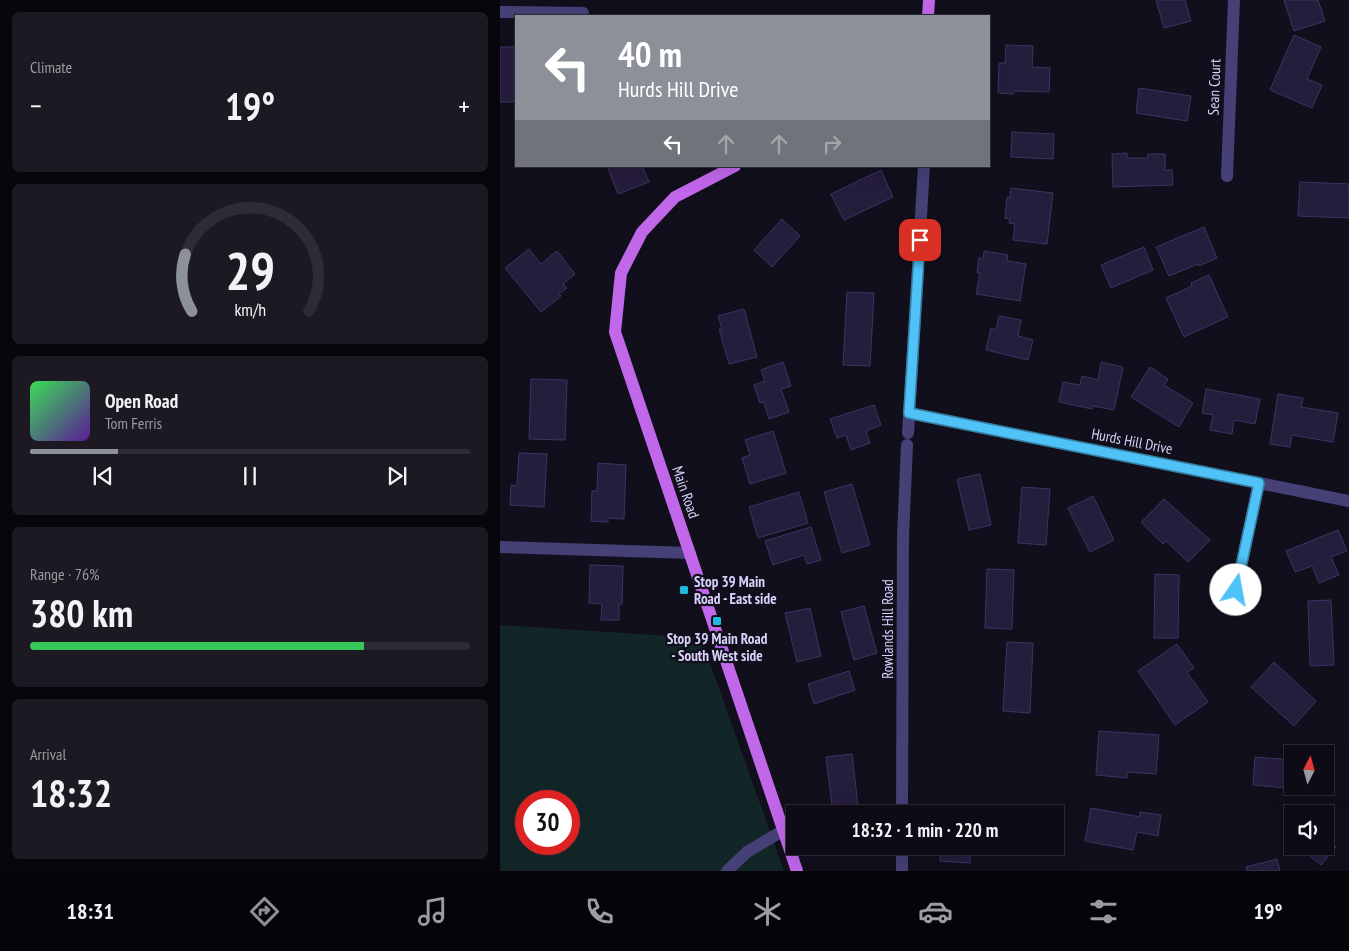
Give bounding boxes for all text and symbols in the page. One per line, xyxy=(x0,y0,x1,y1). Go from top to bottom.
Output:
text: 40 m xyxy=(618,31,682,77)
icon: left xyxy=(535,35,600,100)
text: Climate xyxy=(30,57,72,77)
street label: Sean Court xyxy=(1204,58,1224,116)
text: Hurds Hill Drive xyxy=(618,75,738,103)
text: 19° xyxy=(225,81,275,130)
text: − xyxy=(30,87,42,124)
text: + xyxy=(458,87,470,124)
icon: left xyxy=(659,130,687,158)
icon: ahead xyxy=(712,130,740,158)
icon: ahead xyxy=(765,130,793,158)
icon: right xyxy=(818,130,846,158)
pin xyxy=(899,219,941,261)
icon: arrive xyxy=(906,226,934,254)
text: 29 xyxy=(225,237,275,304)
text: km/h xyxy=(234,298,266,321)
text: Open Road xyxy=(105,389,178,413)
text: Tom Ferris xyxy=(105,413,162,433)
street label: Hurds Hill Drive xyxy=(1090,424,1174,458)
icon: previous xyxy=(89,462,117,490)
icon: pause xyxy=(236,462,264,490)
icon: next xyxy=(383,462,411,490)
street label: Main Road xyxy=(668,463,704,521)
position arrow xyxy=(1209,563,1261,615)
text: Range · 76% xyxy=(30,564,99,584)
place label: Stop 39 Main Road - East side xyxy=(694,572,777,608)
street label: Rowlands Hill Road xyxy=(878,579,897,679)
marker: Stop 39 Main Road - East side xyxy=(678,584,690,596)
text: 380 km xyxy=(30,588,133,637)
marker: Stop 39 Main Road - South West side xyxy=(711,615,723,627)
place label: Stop 39 Main Road - South West side xyxy=(667,629,768,665)
text: Arrival xyxy=(30,744,66,764)
north arrow xyxy=(1284,745,1334,795)
map controls xyxy=(1284,745,1334,855)
text: 18:32 xyxy=(30,768,112,817)
speed limit sign: 30 xyxy=(515,790,580,855)
button: sound xyxy=(1284,805,1334,855)
text: 18:32 · 1 min · 220 m xyxy=(852,818,998,842)
icon: directions xyxy=(247,894,282,929)
icon: music xyxy=(415,894,450,929)
icon: phone xyxy=(582,894,617,929)
icon: climate xyxy=(750,894,785,929)
icon: car xyxy=(918,894,953,929)
icon: filters xyxy=(1086,894,1121,929)
text: 18:31 xyxy=(66,897,114,925)
text: 19° xyxy=(1253,897,1283,925)

